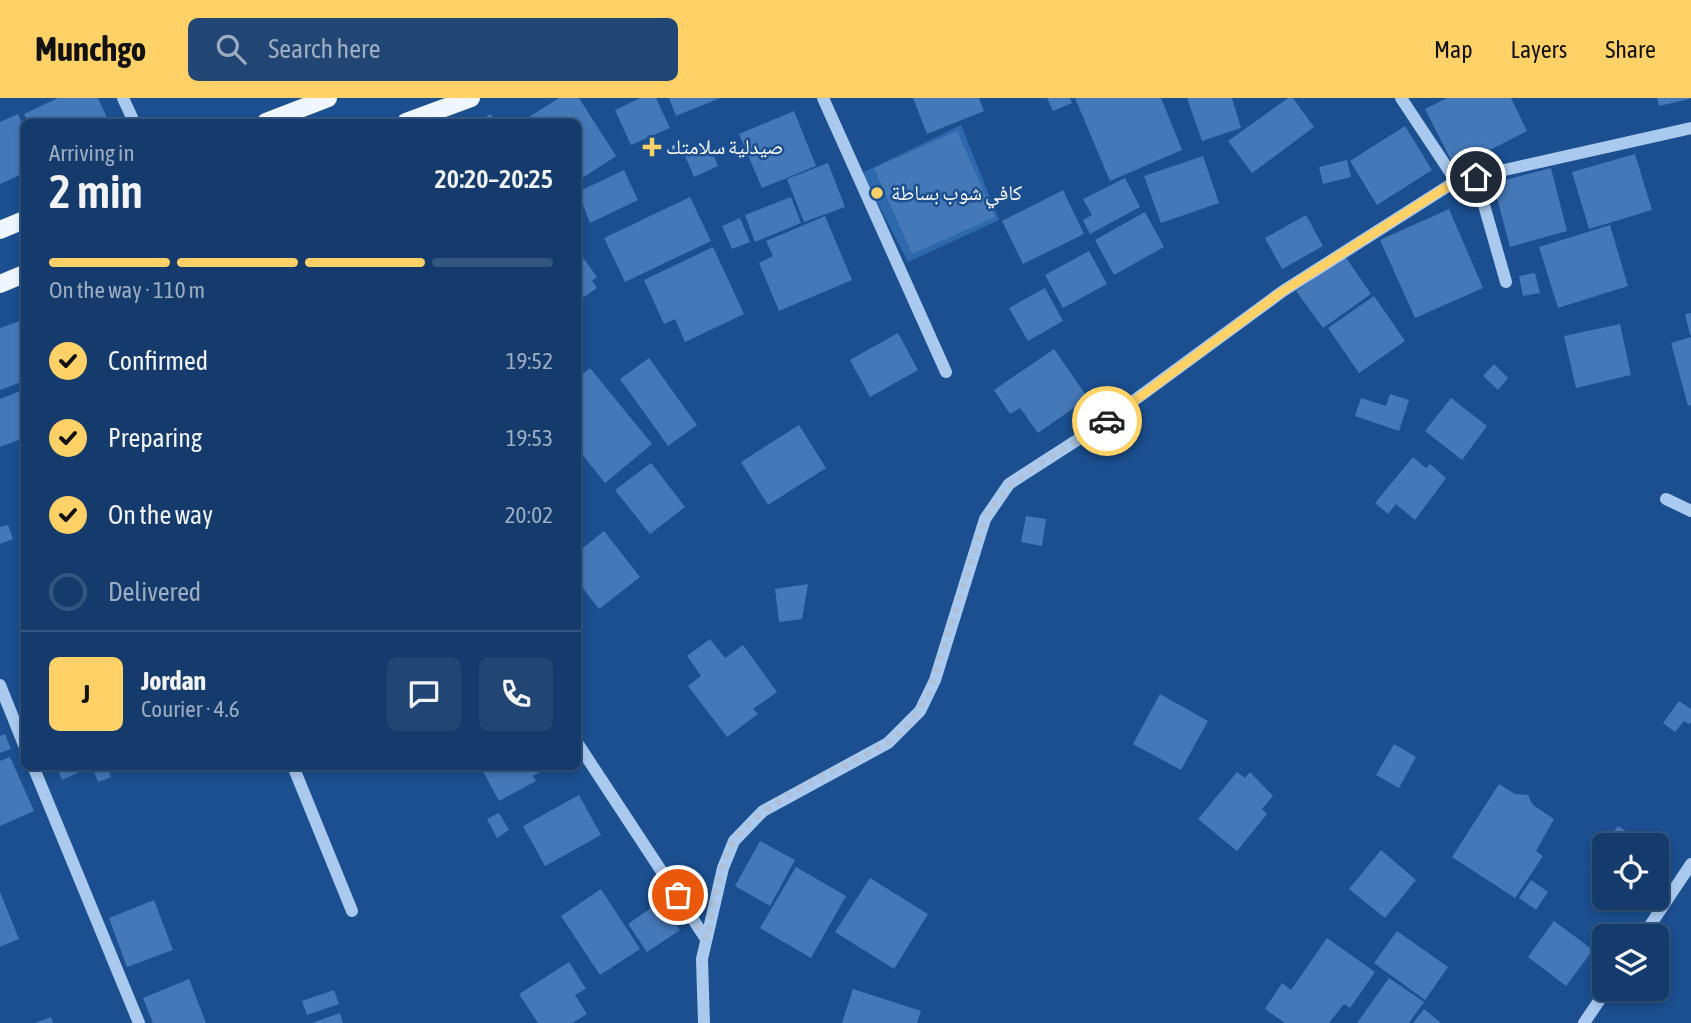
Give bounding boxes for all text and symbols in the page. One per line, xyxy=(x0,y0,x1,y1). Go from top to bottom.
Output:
search box xyxy=(188,18,678,81)
text: Munchgo xyxy=(35,30,146,68)
icon: search xyxy=(212,30,250,68)
text: Search here xyxy=(268,34,380,64)
text: Map xyxy=(1434,36,1473,63)
text: Layers xyxy=(1511,36,1567,63)
text: Share xyxy=(1605,36,1656,63)
place label: صيدلية سلامتك xyxy=(666,134,784,158)
marker: صيدلية سلامتك xyxy=(644,139,660,155)
text: Arriving in xyxy=(49,140,135,166)
pin xyxy=(1446,147,1506,207)
icon: home xyxy=(1457,158,1495,196)
text: 20:20–20:25 xyxy=(435,164,553,194)
text: 2 min xyxy=(49,165,143,218)
place label: كافي شوب بساطة xyxy=(891,180,1023,209)
marker: كافي شوب بساطة xyxy=(869,185,885,201)
text: On the way · 110 m xyxy=(49,277,205,303)
icon: check xyxy=(49,342,87,380)
text: Confirmed xyxy=(108,346,208,376)
text: 19:52 xyxy=(506,348,553,374)
courier xyxy=(1072,386,1142,456)
icon: car xyxy=(1088,402,1126,440)
icon: check xyxy=(49,419,87,457)
text: Preparing xyxy=(108,423,202,453)
text: 19:53 xyxy=(506,425,553,451)
icon: check xyxy=(49,496,87,534)
text: On the way xyxy=(108,500,213,530)
text: 20:02 xyxy=(505,502,553,528)
text: Delivered xyxy=(108,577,201,607)
button: chat xyxy=(387,657,461,731)
button: phone xyxy=(479,657,553,731)
text: Jordan xyxy=(141,666,206,696)
text: J xyxy=(82,679,90,709)
text: Courier · 4.6 xyxy=(141,696,240,722)
map controls xyxy=(1592,833,1669,1001)
button: locate xyxy=(1592,833,1669,910)
pin xyxy=(648,865,708,925)
icon: bag xyxy=(659,876,697,914)
button: layers xyxy=(1592,924,1669,1001)

